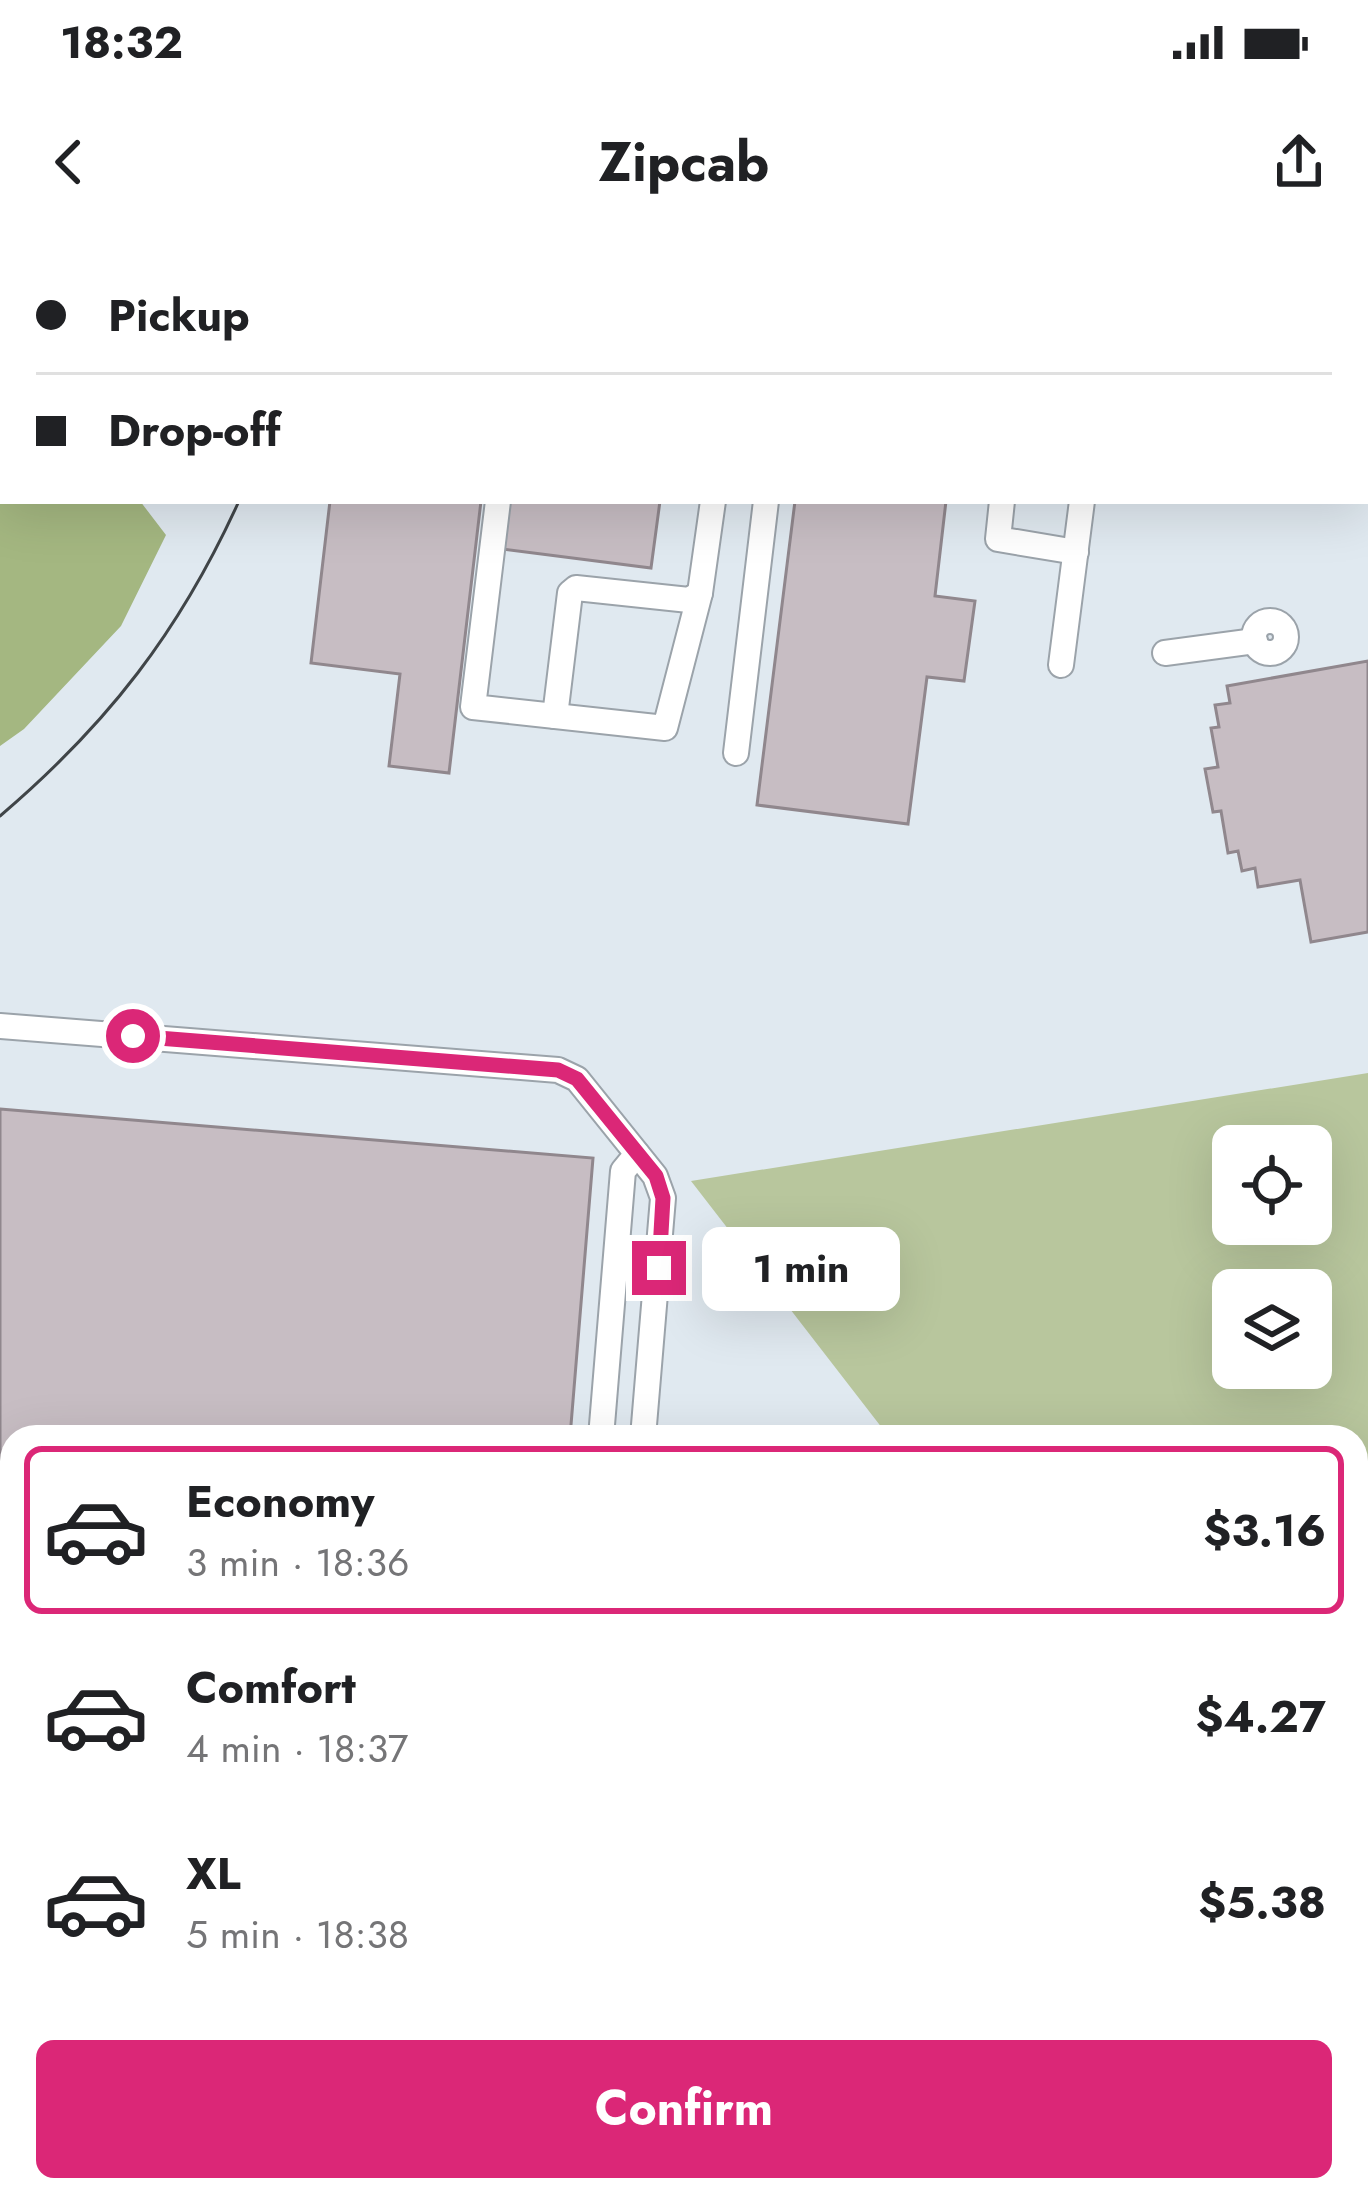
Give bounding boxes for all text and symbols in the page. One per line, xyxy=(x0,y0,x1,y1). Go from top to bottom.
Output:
text: 18:32 xyxy=(60,10,183,75)
text: Zipcab xyxy=(599,123,769,201)
icon: back xyxy=(36,129,102,195)
icon: share xyxy=(1266,129,1332,195)
text: Pickup xyxy=(108,283,250,348)
text: Drop-off xyxy=(108,398,281,463)
route start xyxy=(106,1009,160,1063)
map controls xyxy=(1212,1125,1332,1389)
button: locate xyxy=(1212,1125,1332,1245)
callout: 1 min xyxy=(701,1226,899,1310)
text: 1 min xyxy=(753,1240,849,1297)
route end xyxy=(632,1241,686,1295)
button: layers xyxy=(1212,1269,1332,1389)
text: Economy xyxy=(186,1469,374,1534)
icon: car xyxy=(42,1476,150,1584)
text: $3.16 xyxy=(1203,1498,1326,1563)
text: 3 min · 18:36 xyxy=(186,1534,409,1591)
text: Comfort xyxy=(186,1655,356,1720)
icon: car xyxy=(42,1662,150,1770)
text: $4.27 xyxy=(1195,1684,1326,1749)
text: 4 min · 18:37 xyxy=(186,1720,408,1777)
text: XL xyxy=(186,1841,241,1906)
icon: car xyxy=(42,1848,150,1956)
text: $5.38 xyxy=(1198,1870,1326,1935)
text: 5 min · 18:38 xyxy=(186,1906,409,1963)
button: Confirm xyxy=(36,2040,1332,2178)

